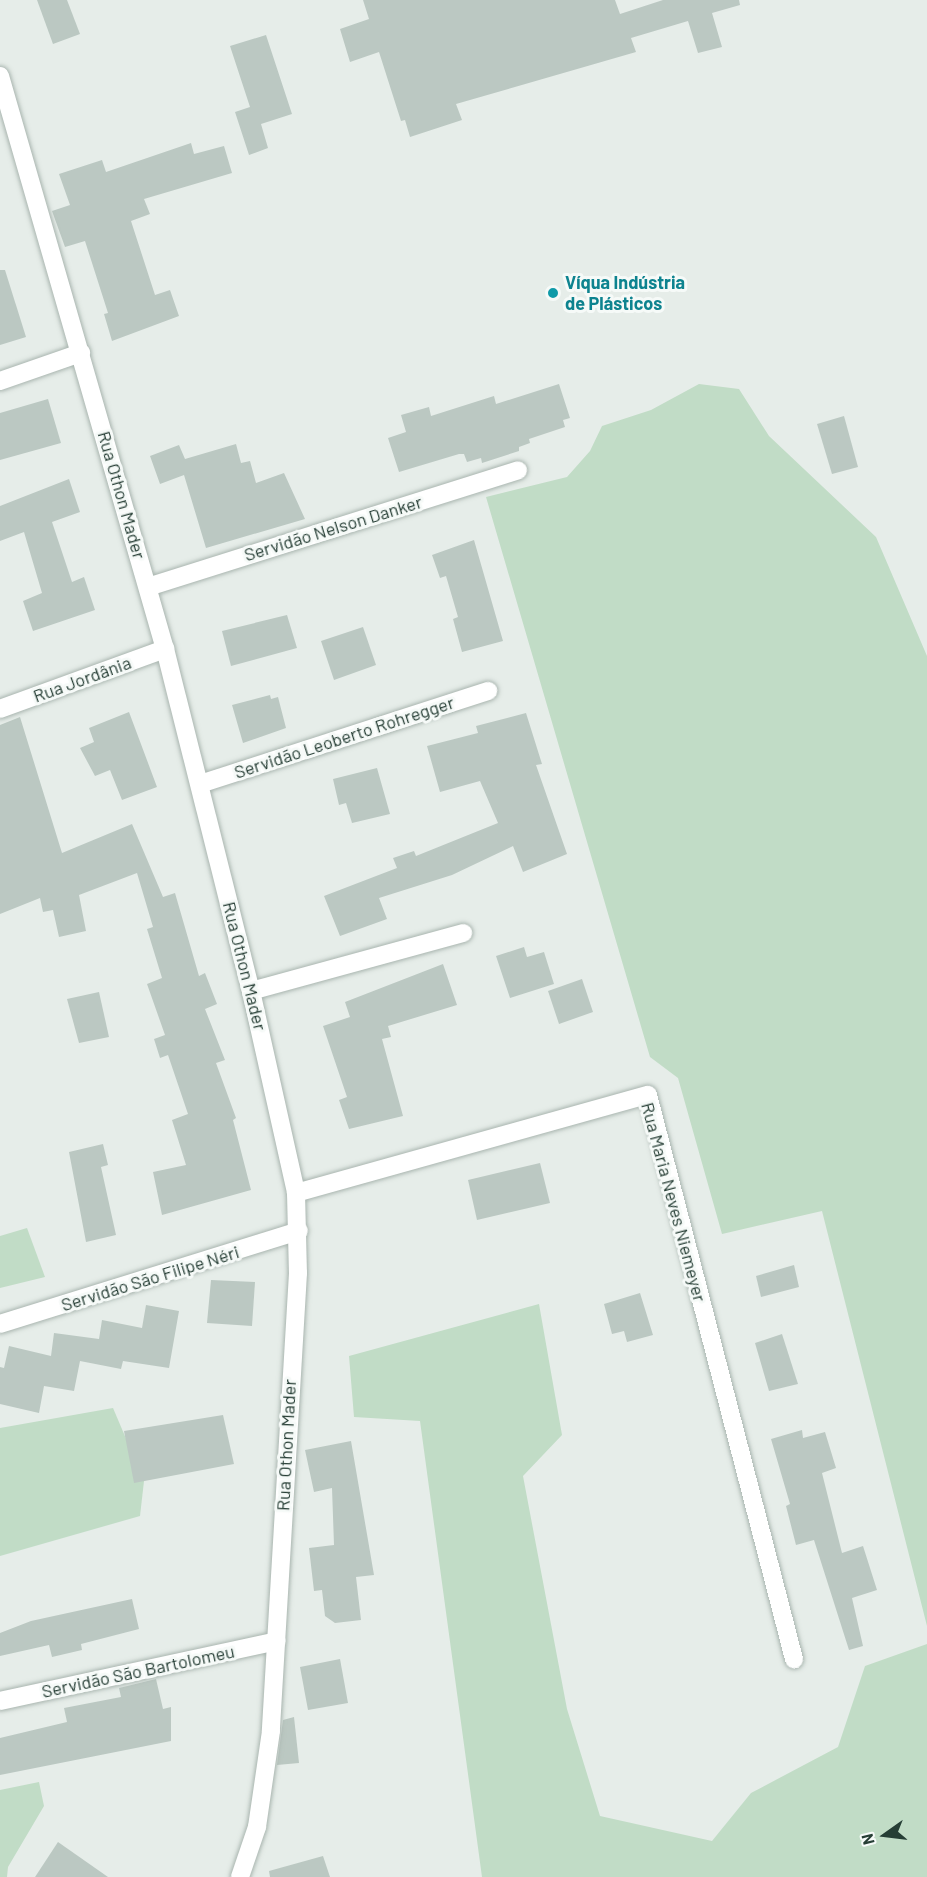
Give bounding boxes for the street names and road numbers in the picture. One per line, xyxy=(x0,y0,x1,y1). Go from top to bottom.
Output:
street label: Rua Othon Mader xyxy=(93,429,151,561)
street label: Servidão Nelson Danker xyxy=(241,491,425,565)
street label: Rua Jordânia xyxy=(30,651,134,707)
street label: Servidão Leoberto Rohregger xyxy=(231,691,457,783)
street label: Rua Othon Mader xyxy=(219,899,271,1033)
street label: Rua Maria Neves Niemeyer xyxy=(637,1100,711,1304)
street label: Servidão São Filipe Néri xyxy=(58,1241,242,1315)
street label: Rua Othon Mader xyxy=(272,1379,300,1511)
street label: Servidão São Bartolomeu xyxy=(40,1640,236,1702)

